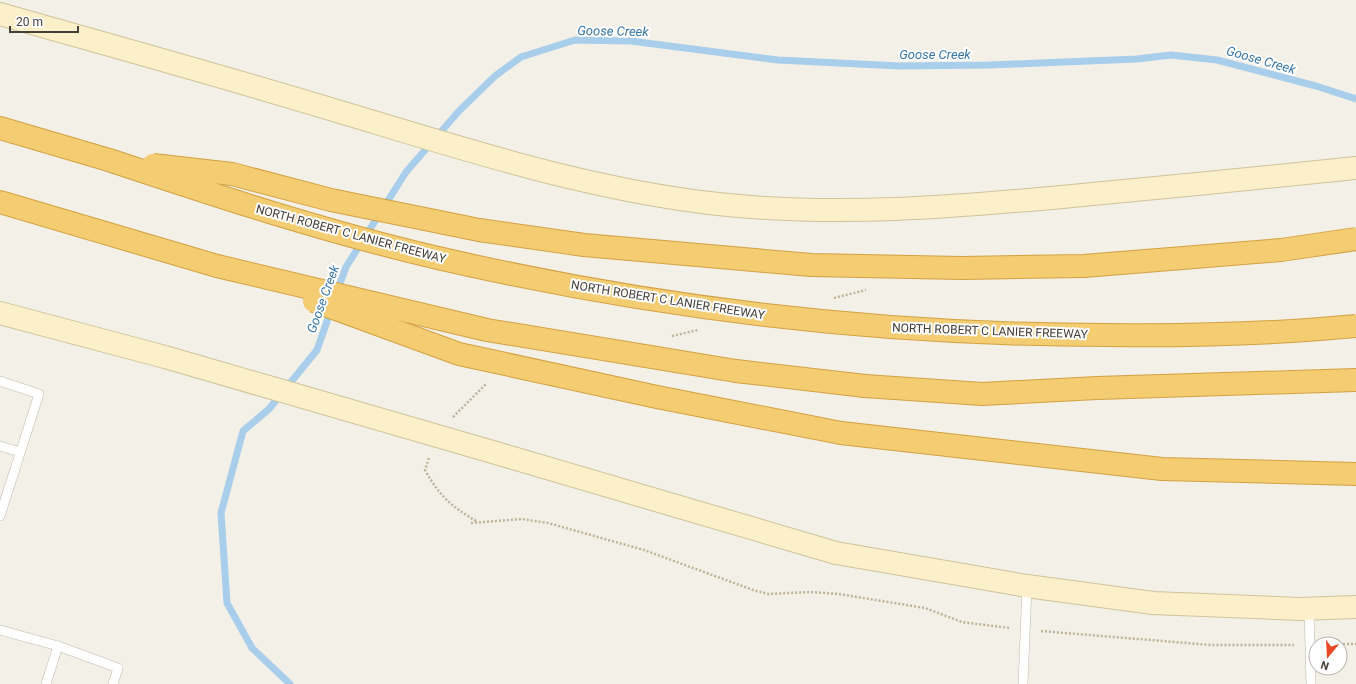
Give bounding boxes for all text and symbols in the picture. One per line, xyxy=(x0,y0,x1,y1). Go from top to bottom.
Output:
scale bar xyxy=(10,8,78,34)
text: 20 m xyxy=(16,15,43,29)
water label: Goose Creek xyxy=(577,23,649,39)
water label: Goose Creek xyxy=(1225,43,1298,77)
water label: Goose Creek xyxy=(899,47,971,62)
street label: NORTH ROBERT C LANIER FREEWAY xyxy=(255,202,448,266)
water label: Goose Creek xyxy=(304,262,342,335)
street label: NORTH ROBERT C LANIER FREEWAY xyxy=(570,278,767,322)
street label: NORTH ROBERT C LANIER FREEWAY xyxy=(892,321,1089,341)
north arrow xyxy=(1308,636,1348,676)
text: N xyxy=(1319,658,1331,672)

